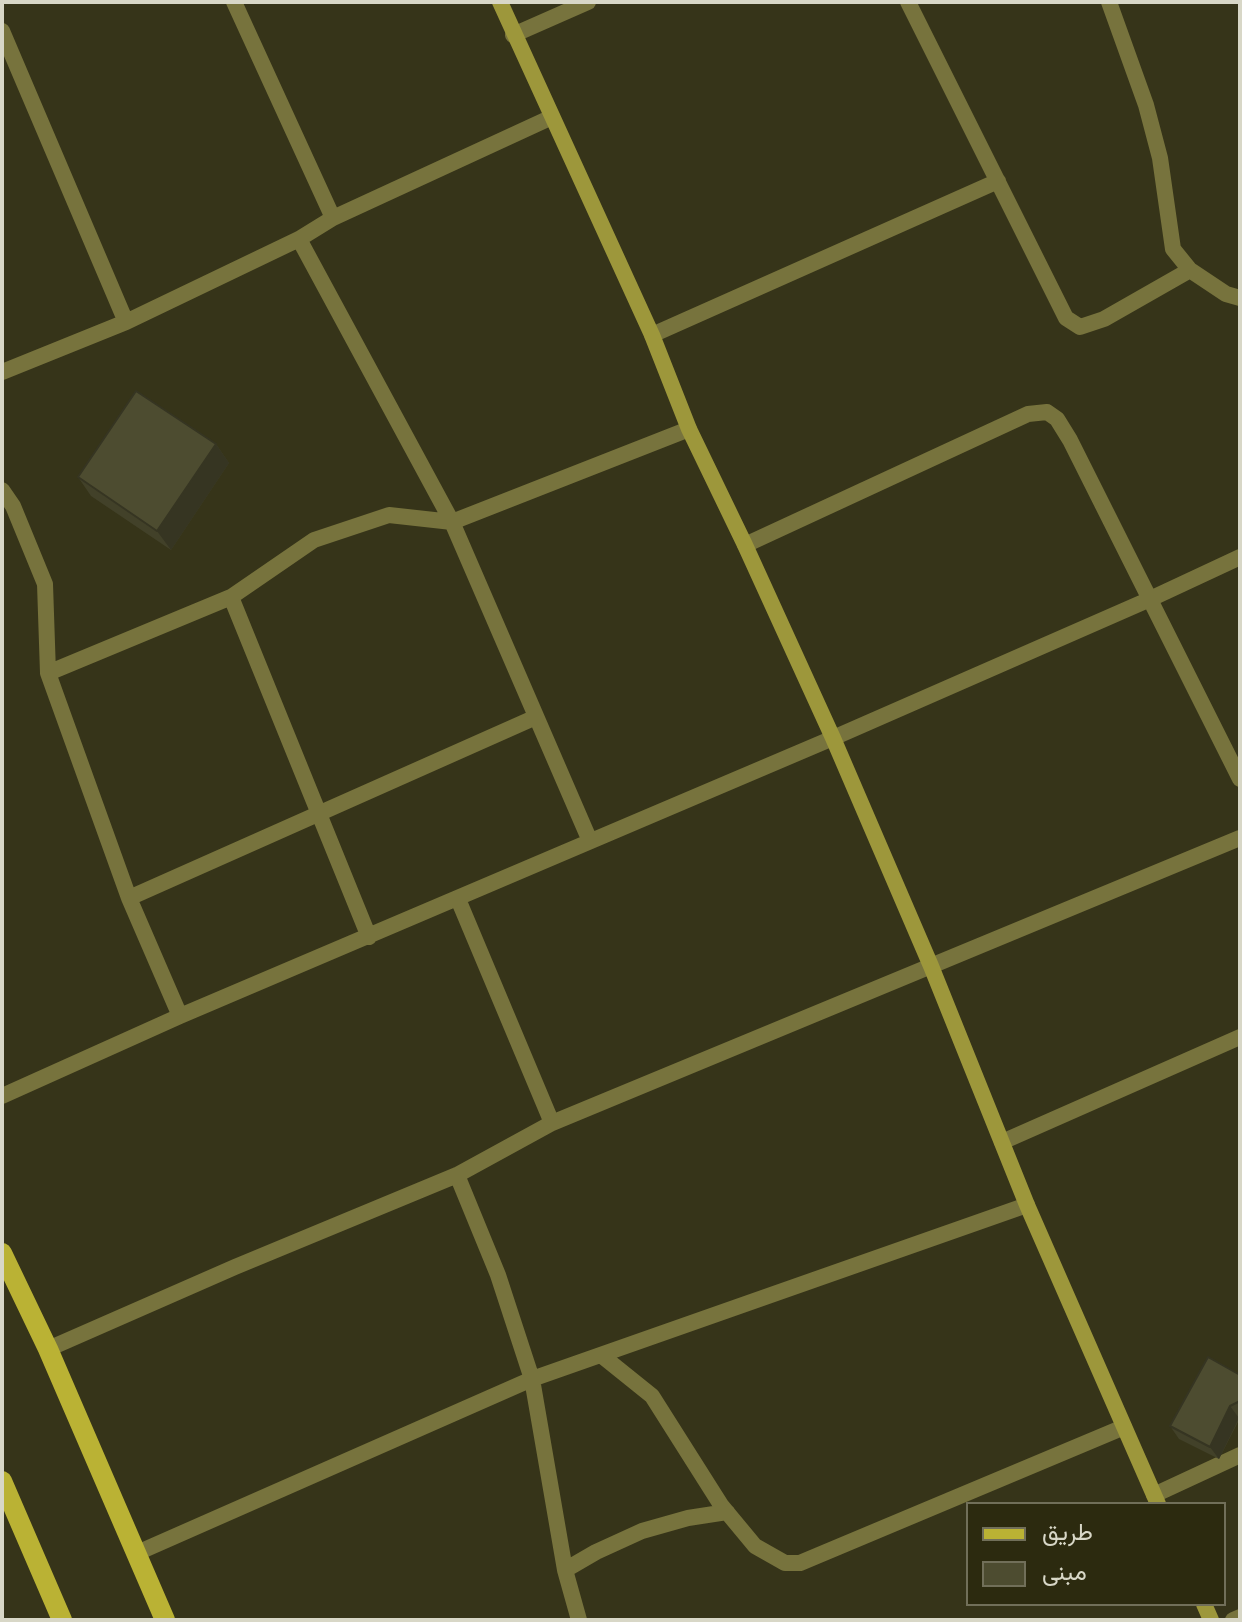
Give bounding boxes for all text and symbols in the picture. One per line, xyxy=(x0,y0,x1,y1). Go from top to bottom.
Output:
legend xyxy=(966,1502,1226,1606)
text: طريق xyxy=(1042,1515,1093,1547)
text: مبنى xyxy=(1042,1555,1087,1587)

